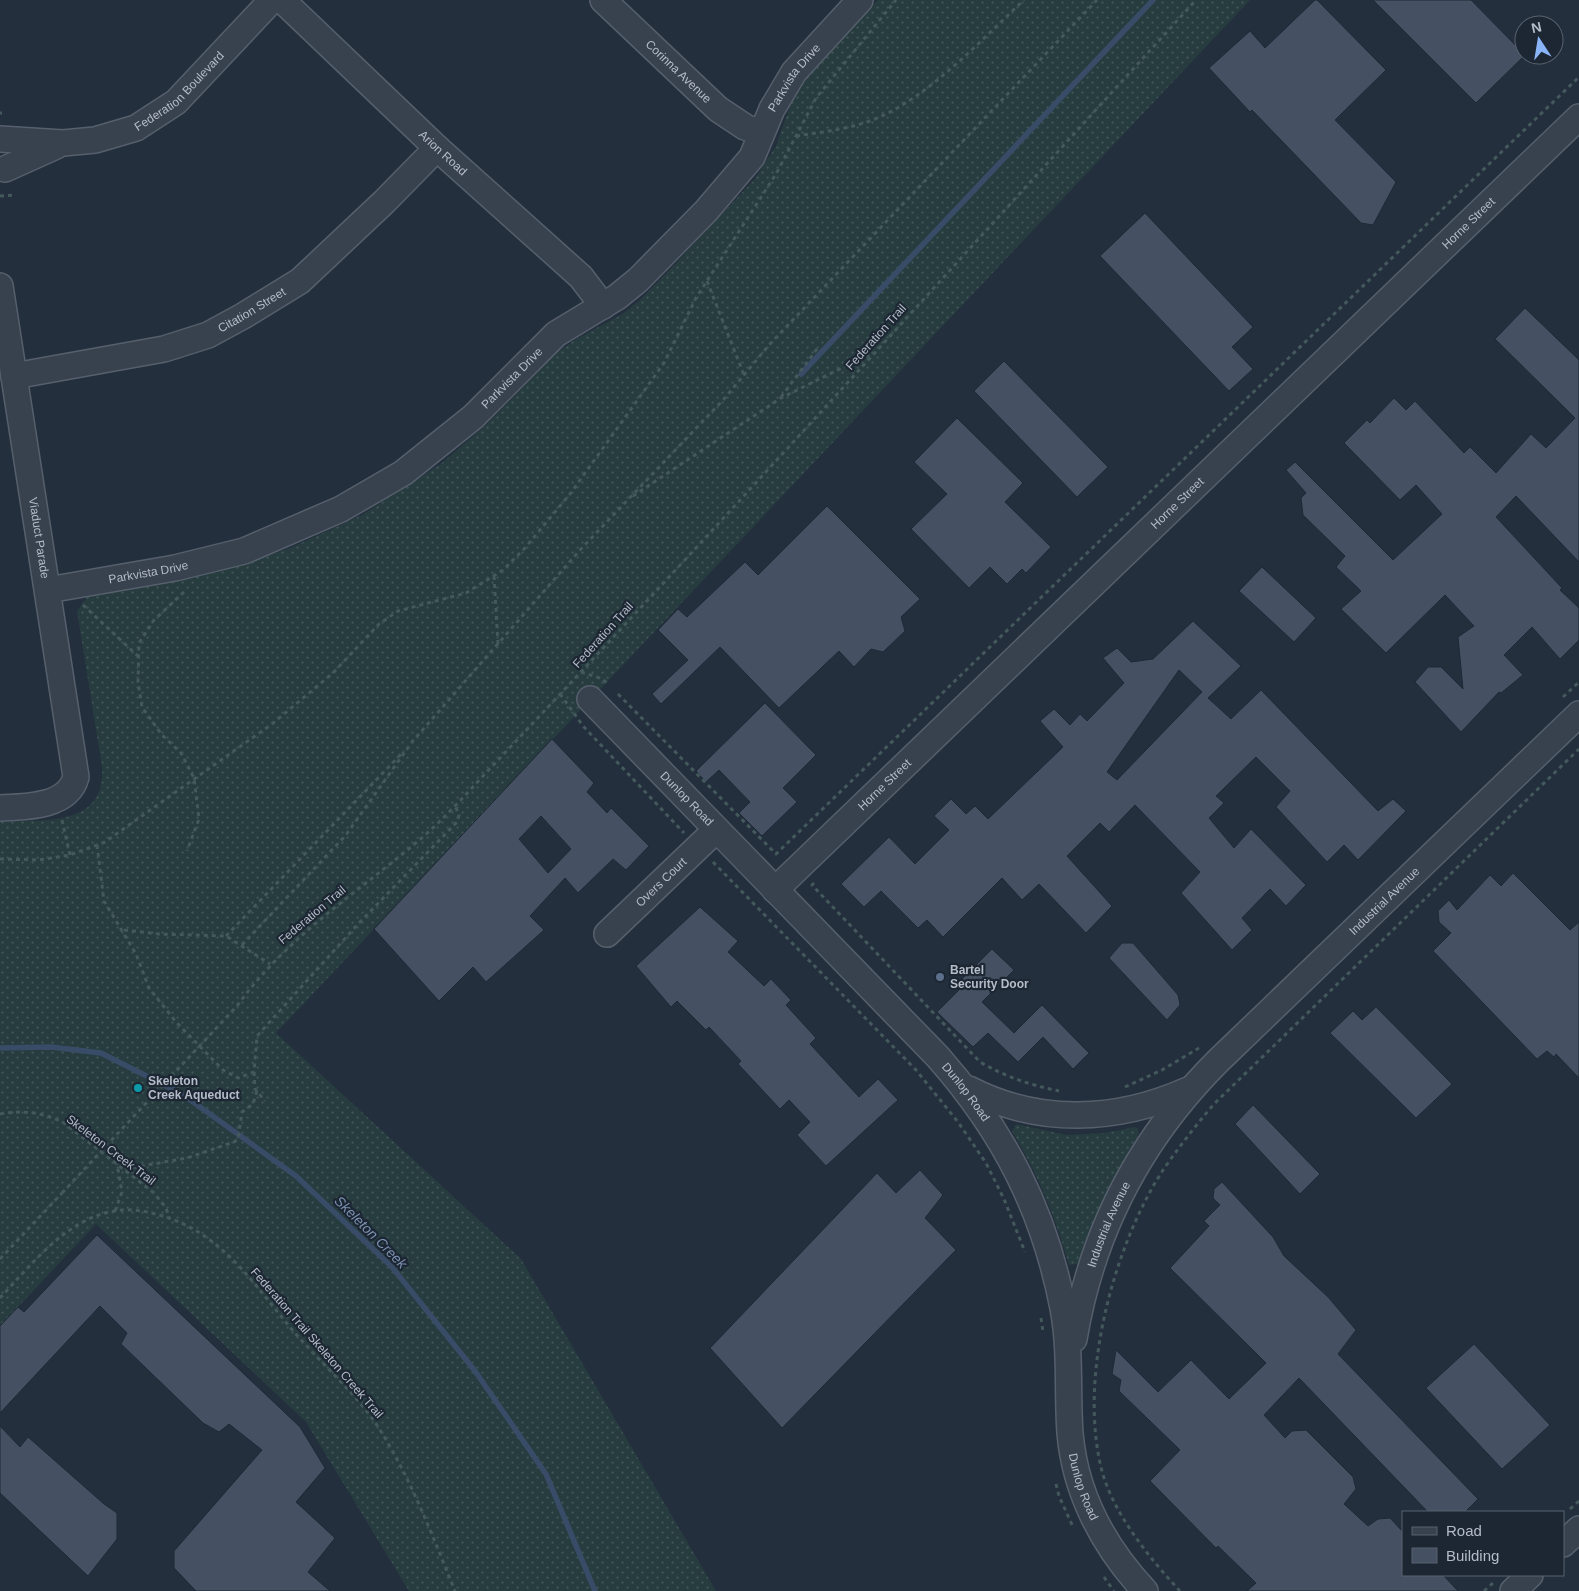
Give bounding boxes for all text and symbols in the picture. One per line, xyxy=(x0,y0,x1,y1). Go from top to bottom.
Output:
north arrow xyxy=(1514,15,1564,65)
text: N xyxy=(1530,18,1543,36)
street label: Corinna Avenue xyxy=(643,37,714,106)
street label: Parkvista Drive xyxy=(765,41,824,114)
street label: Federation Boulevard xyxy=(132,49,227,134)
street label: Arion Road xyxy=(416,127,470,178)
street label: Horne Street xyxy=(1439,194,1498,252)
street label: Citation Street xyxy=(215,284,289,335)
street label: Federation Trail xyxy=(843,301,909,373)
street label: Parkvista Drive xyxy=(478,344,546,412)
street label: Horne Street xyxy=(1148,474,1207,532)
street label: Viaduct Parade xyxy=(26,496,52,580)
street label: Parkvista Drive xyxy=(108,558,190,586)
street label: Federation Trail xyxy=(570,599,636,671)
street label: Horne Street xyxy=(855,756,914,813)
street label: Dunlop Road xyxy=(657,769,716,829)
street label: Overs Court xyxy=(633,854,690,910)
street label: Industrial Avenue xyxy=(1346,864,1423,938)
street label: Federation Trail xyxy=(276,883,348,947)
place label: Bartel Security Door xyxy=(950,963,1029,991)
marker: Bartel Security Door xyxy=(934,971,946,983)
street label: Dunlop Road xyxy=(939,1060,993,1124)
place label: Skeleton Creek Aqueduct xyxy=(148,1074,240,1102)
marker: Skeleton Creek Aqueduct xyxy=(132,1082,144,1094)
street label: Skeleton Creek Trail xyxy=(64,1112,158,1188)
street label: Industrial Avenue xyxy=(1085,1179,1133,1269)
water label: Skeleton Creek xyxy=(332,1193,411,1272)
street label: Federation Trail Skeleton Creek Trail xyxy=(248,1265,386,1421)
street label: Dunlop Road xyxy=(1066,1452,1101,1523)
legend xyxy=(1402,1511,1564,1576)
text: Road xyxy=(1446,1522,1482,1539)
text: Building xyxy=(1446,1547,1499,1564)

